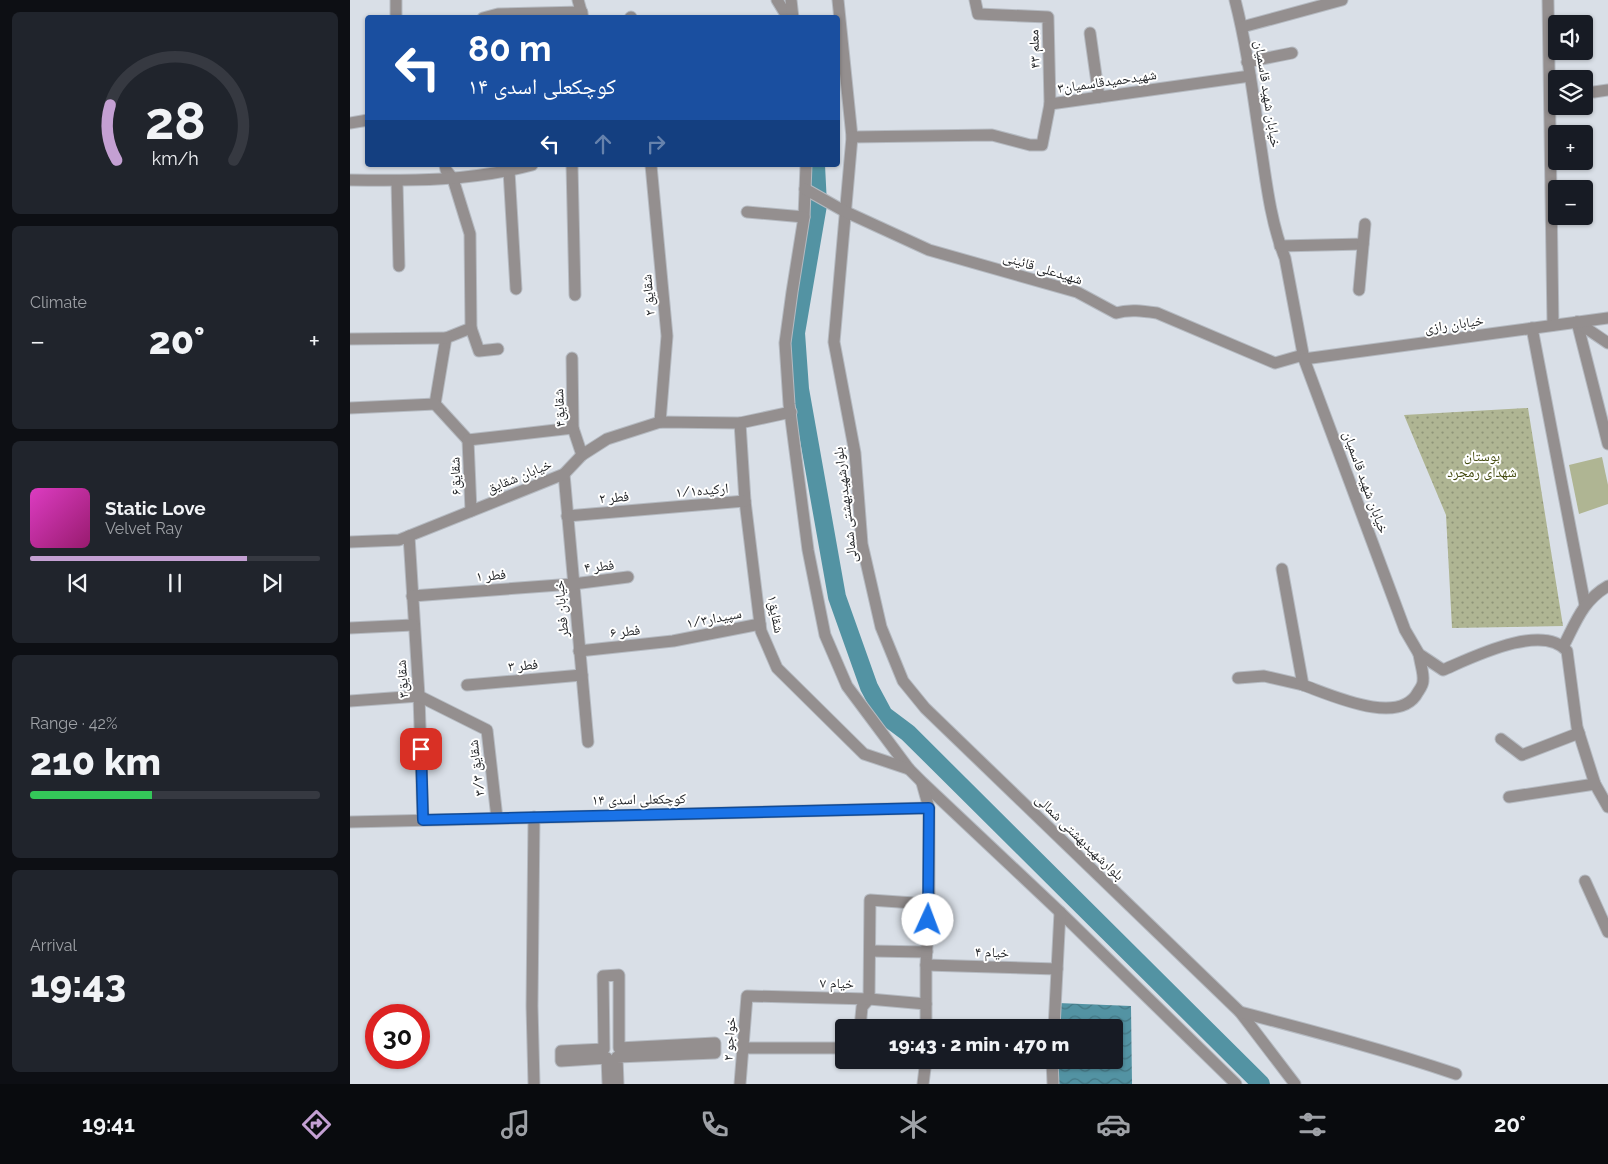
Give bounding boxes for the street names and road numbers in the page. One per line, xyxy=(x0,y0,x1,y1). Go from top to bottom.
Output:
street label: معلم ۴۳ xyxy=(1025,29,1045,69)
street label: خیابان شهید قاسمیان xyxy=(1251,40,1284,149)
street label: شهیدحمیدقاسمیان۳ xyxy=(1056,66,1158,97)
street label: شهیدعلی قائینی xyxy=(1001,248,1085,289)
street label: شقایق ۲ xyxy=(638,273,660,317)
street label: خیابان رازی xyxy=(1423,312,1485,337)
street label: شقایق۴ xyxy=(550,388,570,428)
street label: خیابان شهید قاسمیان xyxy=(1339,429,1392,536)
street label: بلوارشهیدبهشتی شمالی xyxy=(830,446,861,564)
street label: خیابان شقایق xyxy=(484,456,555,498)
street label: شقایق۶ xyxy=(446,457,466,495)
street label: ارکیده۱/۱ xyxy=(675,480,729,501)
street label: فطر ۲ xyxy=(598,488,630,507)
street label: فطر ۴ xyxy=(583,556,615,577)
street label: فطر ۱ xyxy=(475,566,507,585)
street label: خیابان فطر xyxy=(551,580,573,639)
street label: شقایق۱ xyxy=(763,594,788,635)
street label: سپیدار۱/۳ xyxy=(685,605,743,632)
street label: فطر ۶ xyxy=(609,621,641,642)
street label: فطر ۳ xyxy=(507,656,539,675)
street label: شقایق۳ xyxy=(393,659,413,699)
street label: شقایق ۳/۳ xyxy=(465,739,489,797)
street label: کوچکعلی اسدی ۱۴ xyxy=(592,790,686,809)
street label: بلوارشهیدبهشتی شمالی xyxy=(1032,791,1128,884)
street label: خیام ۴ xyxy=(975,943,1009,963)
street label: خیام ۷ xyxy=(820,975,854,993)
street label: خواجو ۲ xyxy=(719,1016,740,1062)

